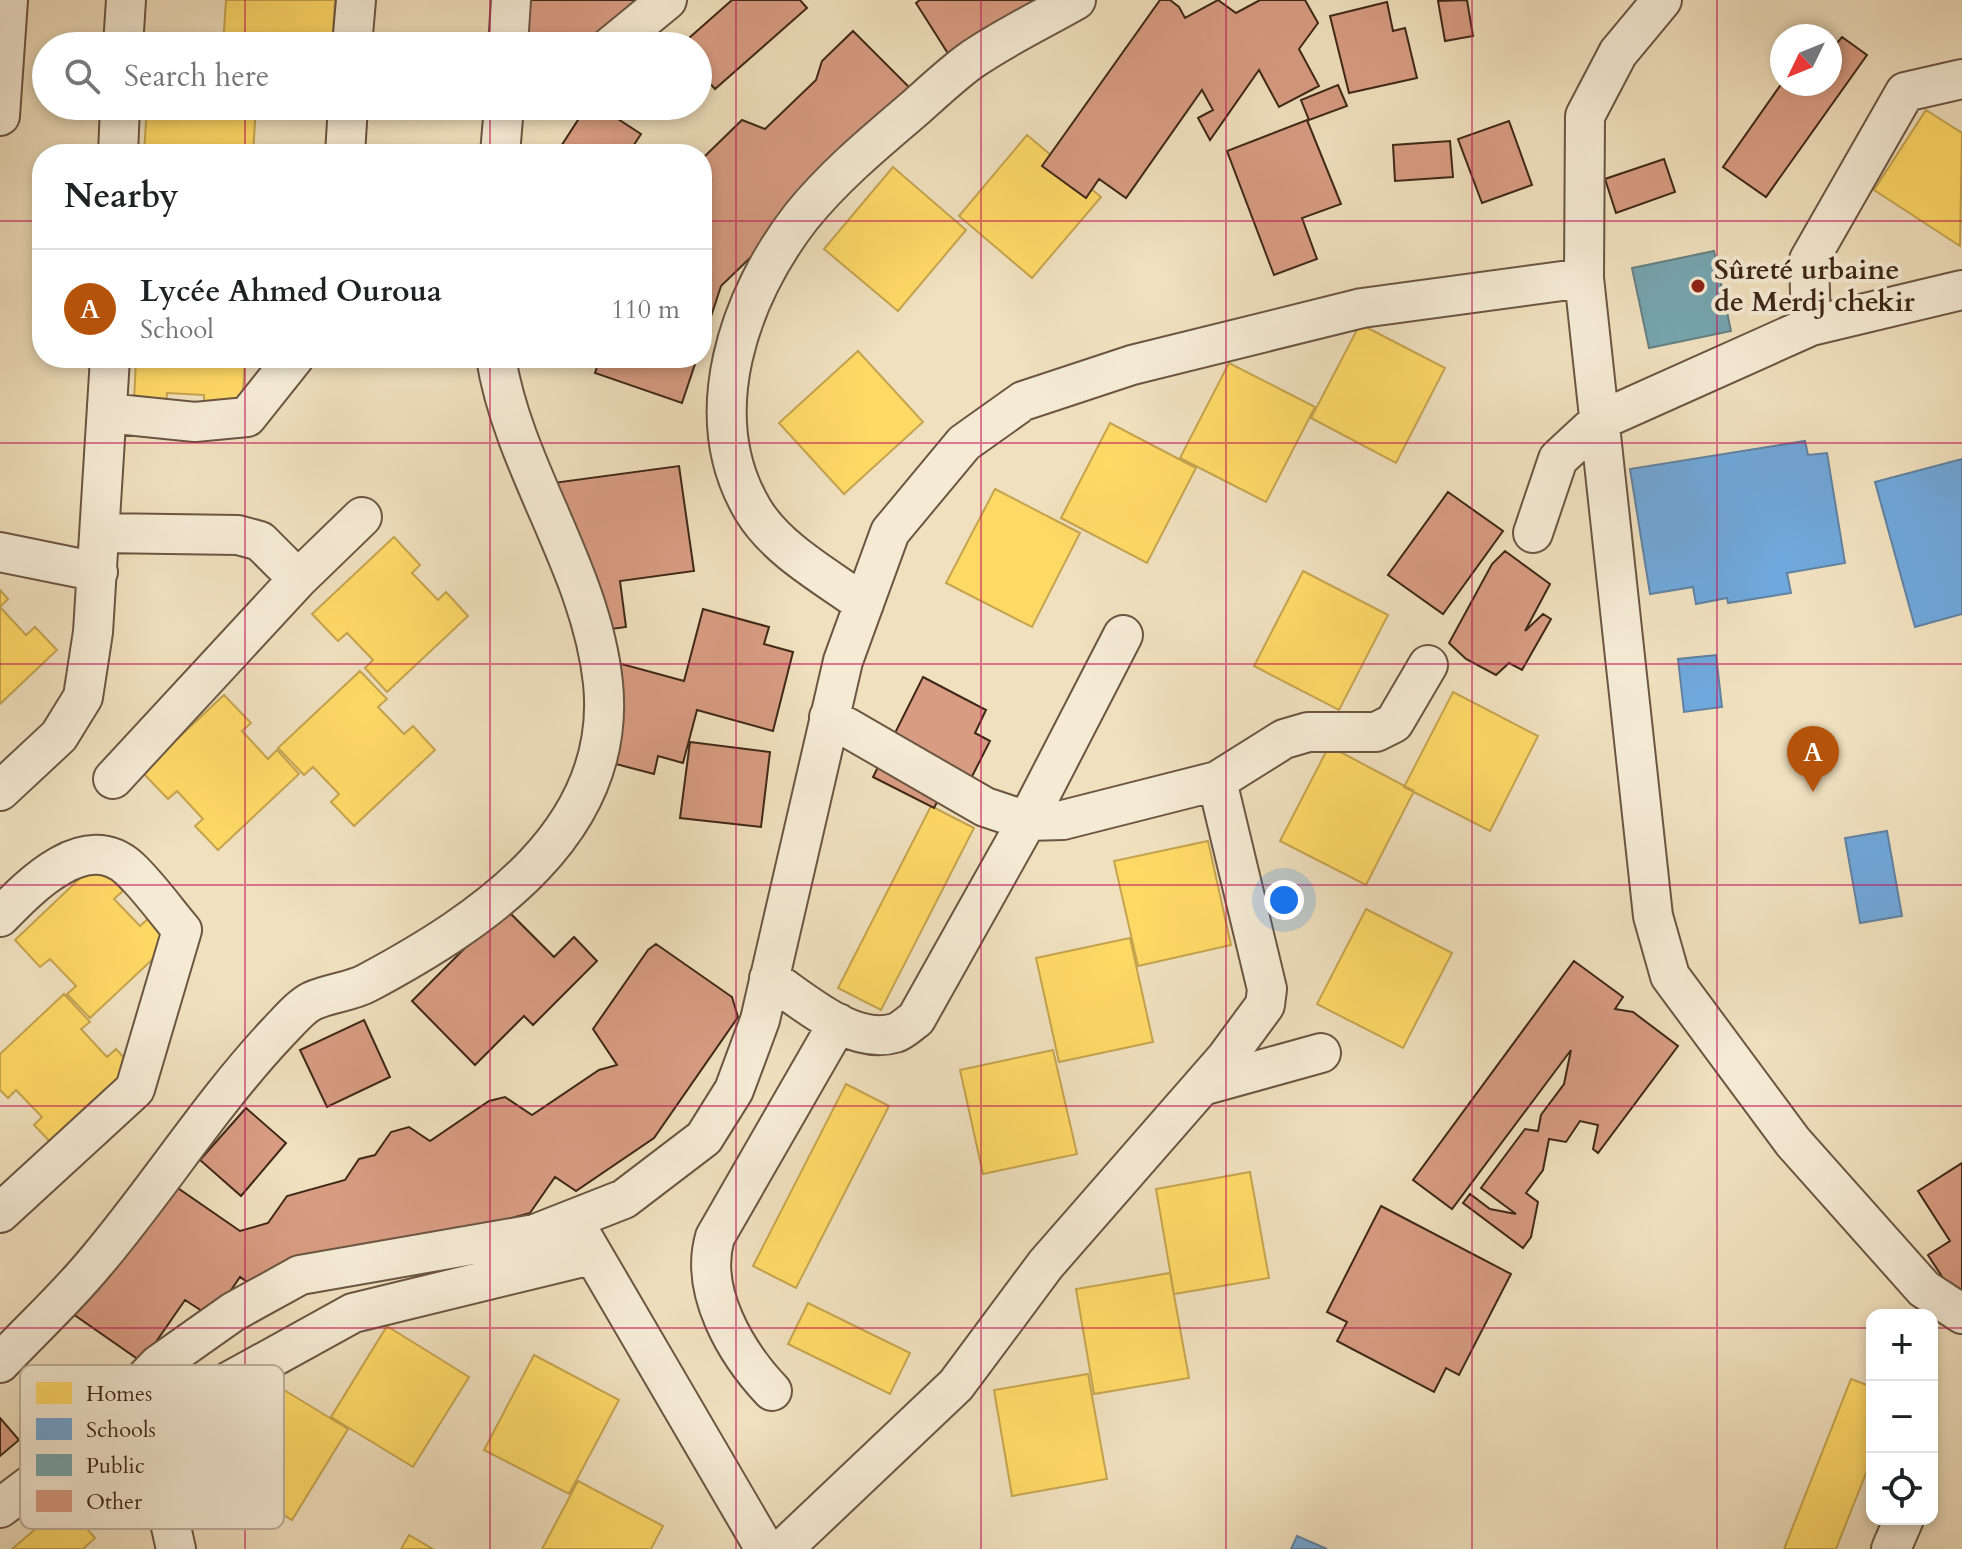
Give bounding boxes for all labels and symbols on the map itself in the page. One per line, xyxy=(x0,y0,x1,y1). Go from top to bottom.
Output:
north arrow xyxy=(1770,24,1842,96)
place label: Sûreté urbaine de Merdj chekir xyxy=(1714,251,1916,321)
marker: Sûreté urbaine de Merdj chekir xyxy=(1689,277,1707,295)
pin: A xyxy=(1787,726,1839,792)
your location xyxy=(1264,880,1304,920)
legend xyxy=(20,1365,284,1529)
text: Homes xyxy=(86,1379,152,1409)
text: Schools xyxy=(86,1415,156,1445)
text: Public xyxy=(86,1451,145,1481)
text: Other xyxy=(86,1487,143,1517)

